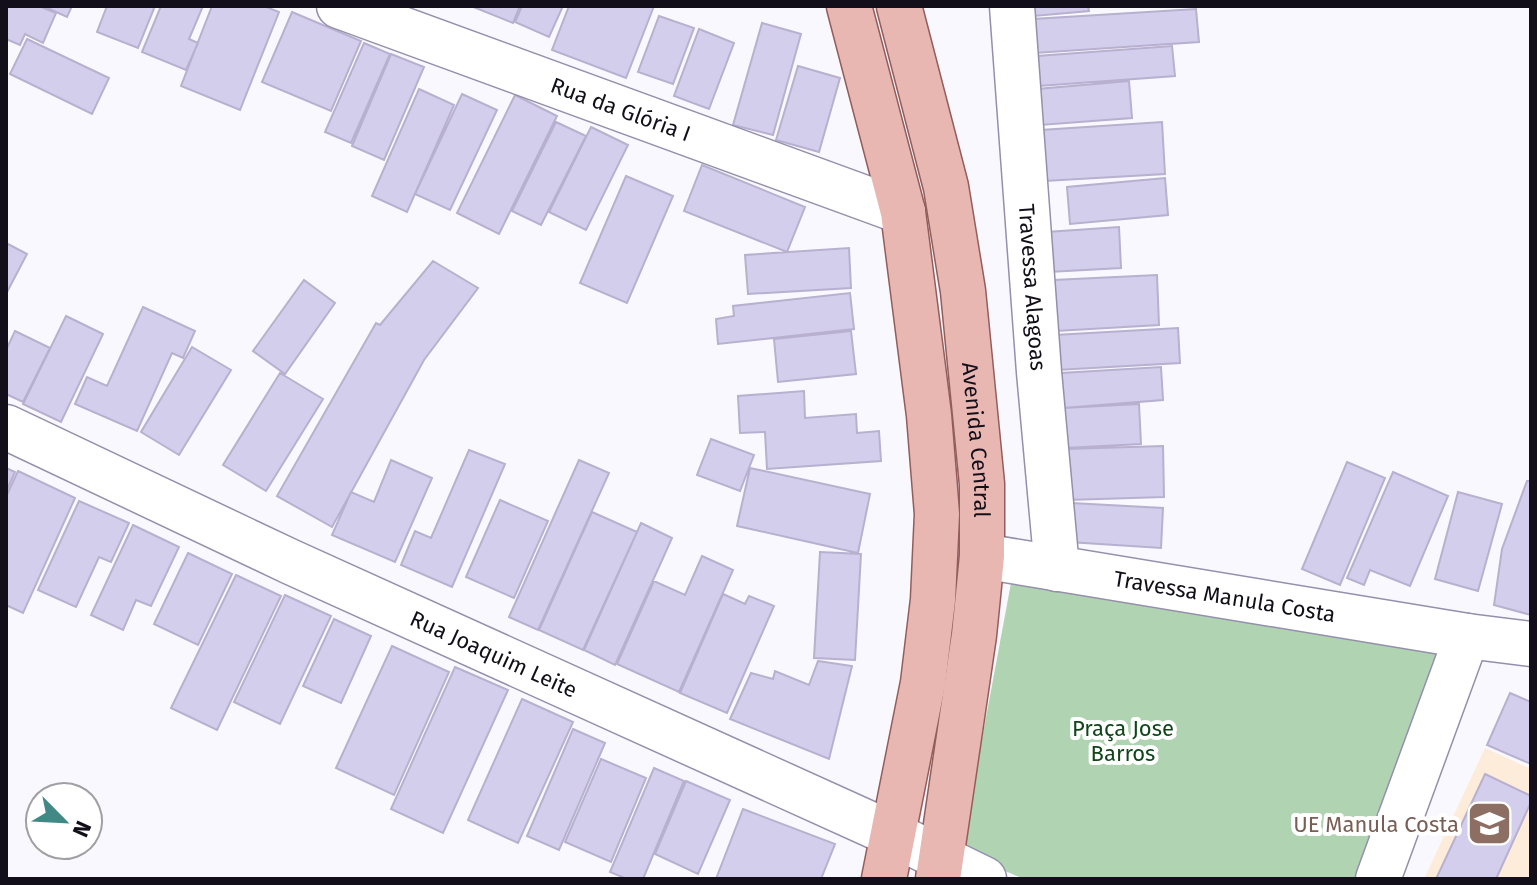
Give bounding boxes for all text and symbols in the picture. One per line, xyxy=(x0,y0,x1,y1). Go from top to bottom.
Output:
street label: Rua da Glória I xyxy=(547,71,694,147)
street label: Travessa Alagoas xyxy=(1013,203,1052,372)
street label: Avenida Central xyxy=(956,361,995,518)
street label: Travessa Manula Costa xyxy=(1112,565,1338,628)
street label: Rua Joaquim Leite xyxy=(406,605,581,704)
park label: Praça Jose Barros xyxy=(1072,715,1174,767)
north arrow xyxy=(24,781,104,861)
school or university icon: UE Manula Costa xyxy=(1466,800,1514,848)
place label: UE Manula Costa xyxy=(1293,811,1459,838)
text: N xyxy=(67,817,97,841)

